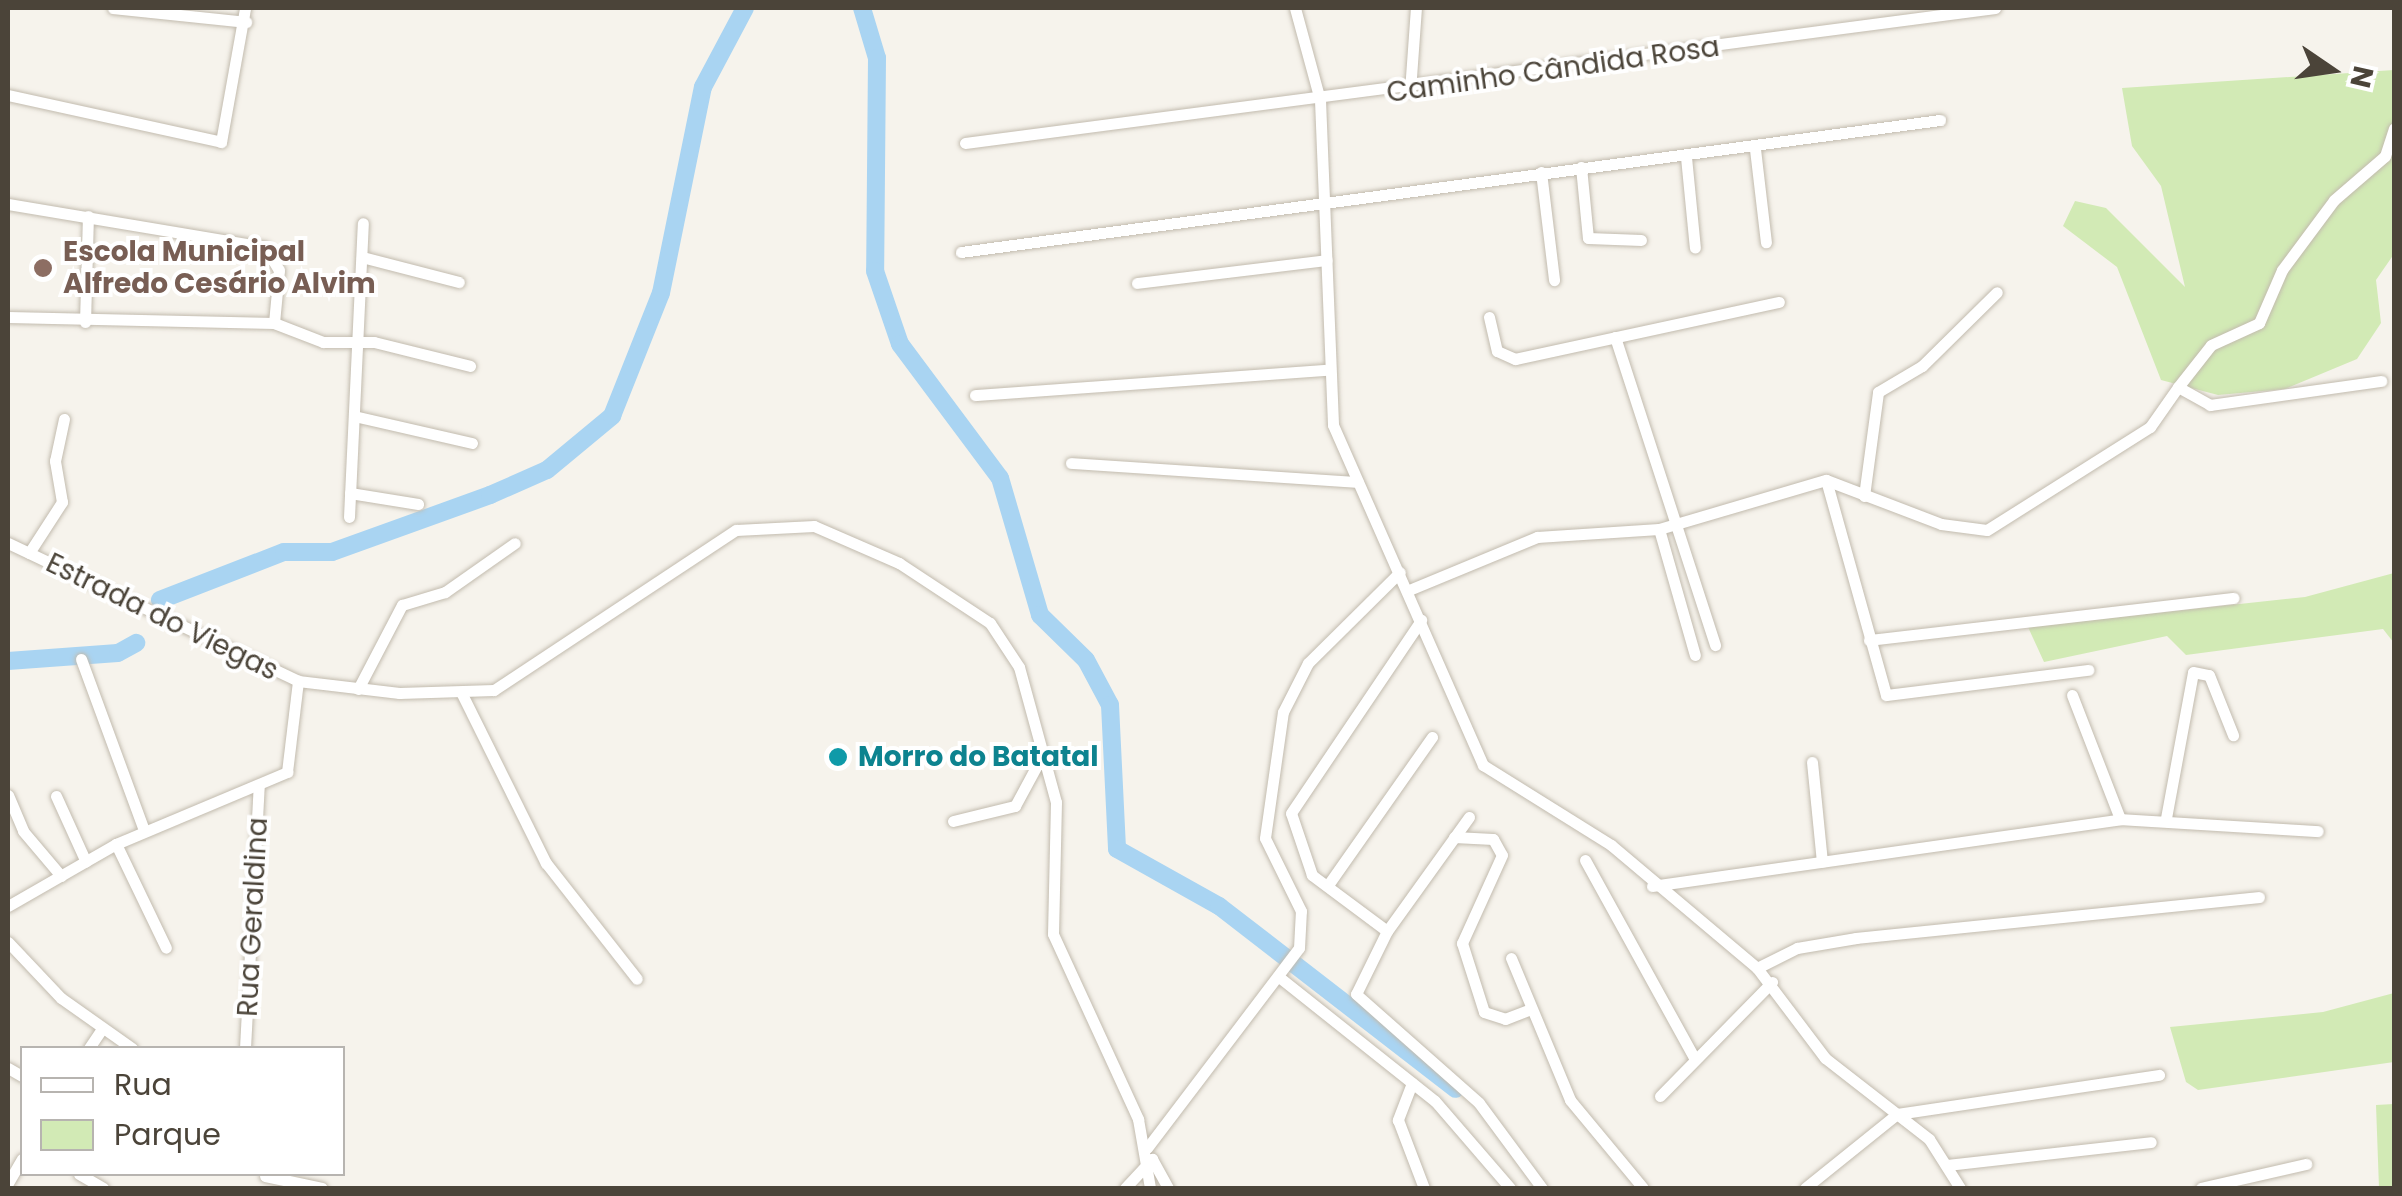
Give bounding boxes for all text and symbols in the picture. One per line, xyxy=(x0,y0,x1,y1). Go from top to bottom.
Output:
north arrow xyxy=(2282,20,2382,120)
street label: Caminho Cândida Rosa xyxy=(1384,30,1722,110)
text: N xyxy=(2340,62,2383,92)
place label: Escola Municipal Alfredo Cesário Alvim xyxy=(63,235,376,301)
marker: Escola Municipal Alfredo Cesário Alvim xyxy=(32,257,54,279)
street label: Estrada do Viegas xyxy=(41,546,283,688)
place label: Morro do Batatal xyxy=(858,740,1099,774)
marker: Morro do Batatal xyxy=(827,746,849,768)
street label: Rua Geraldina xyxy=(231,817,275,1017)
legend xyxy=(20,1046,345,1176)
text: Rua xyxy=(114,1063,172,1106)
text: Parque xyxy=(114,1113,221,1156)

